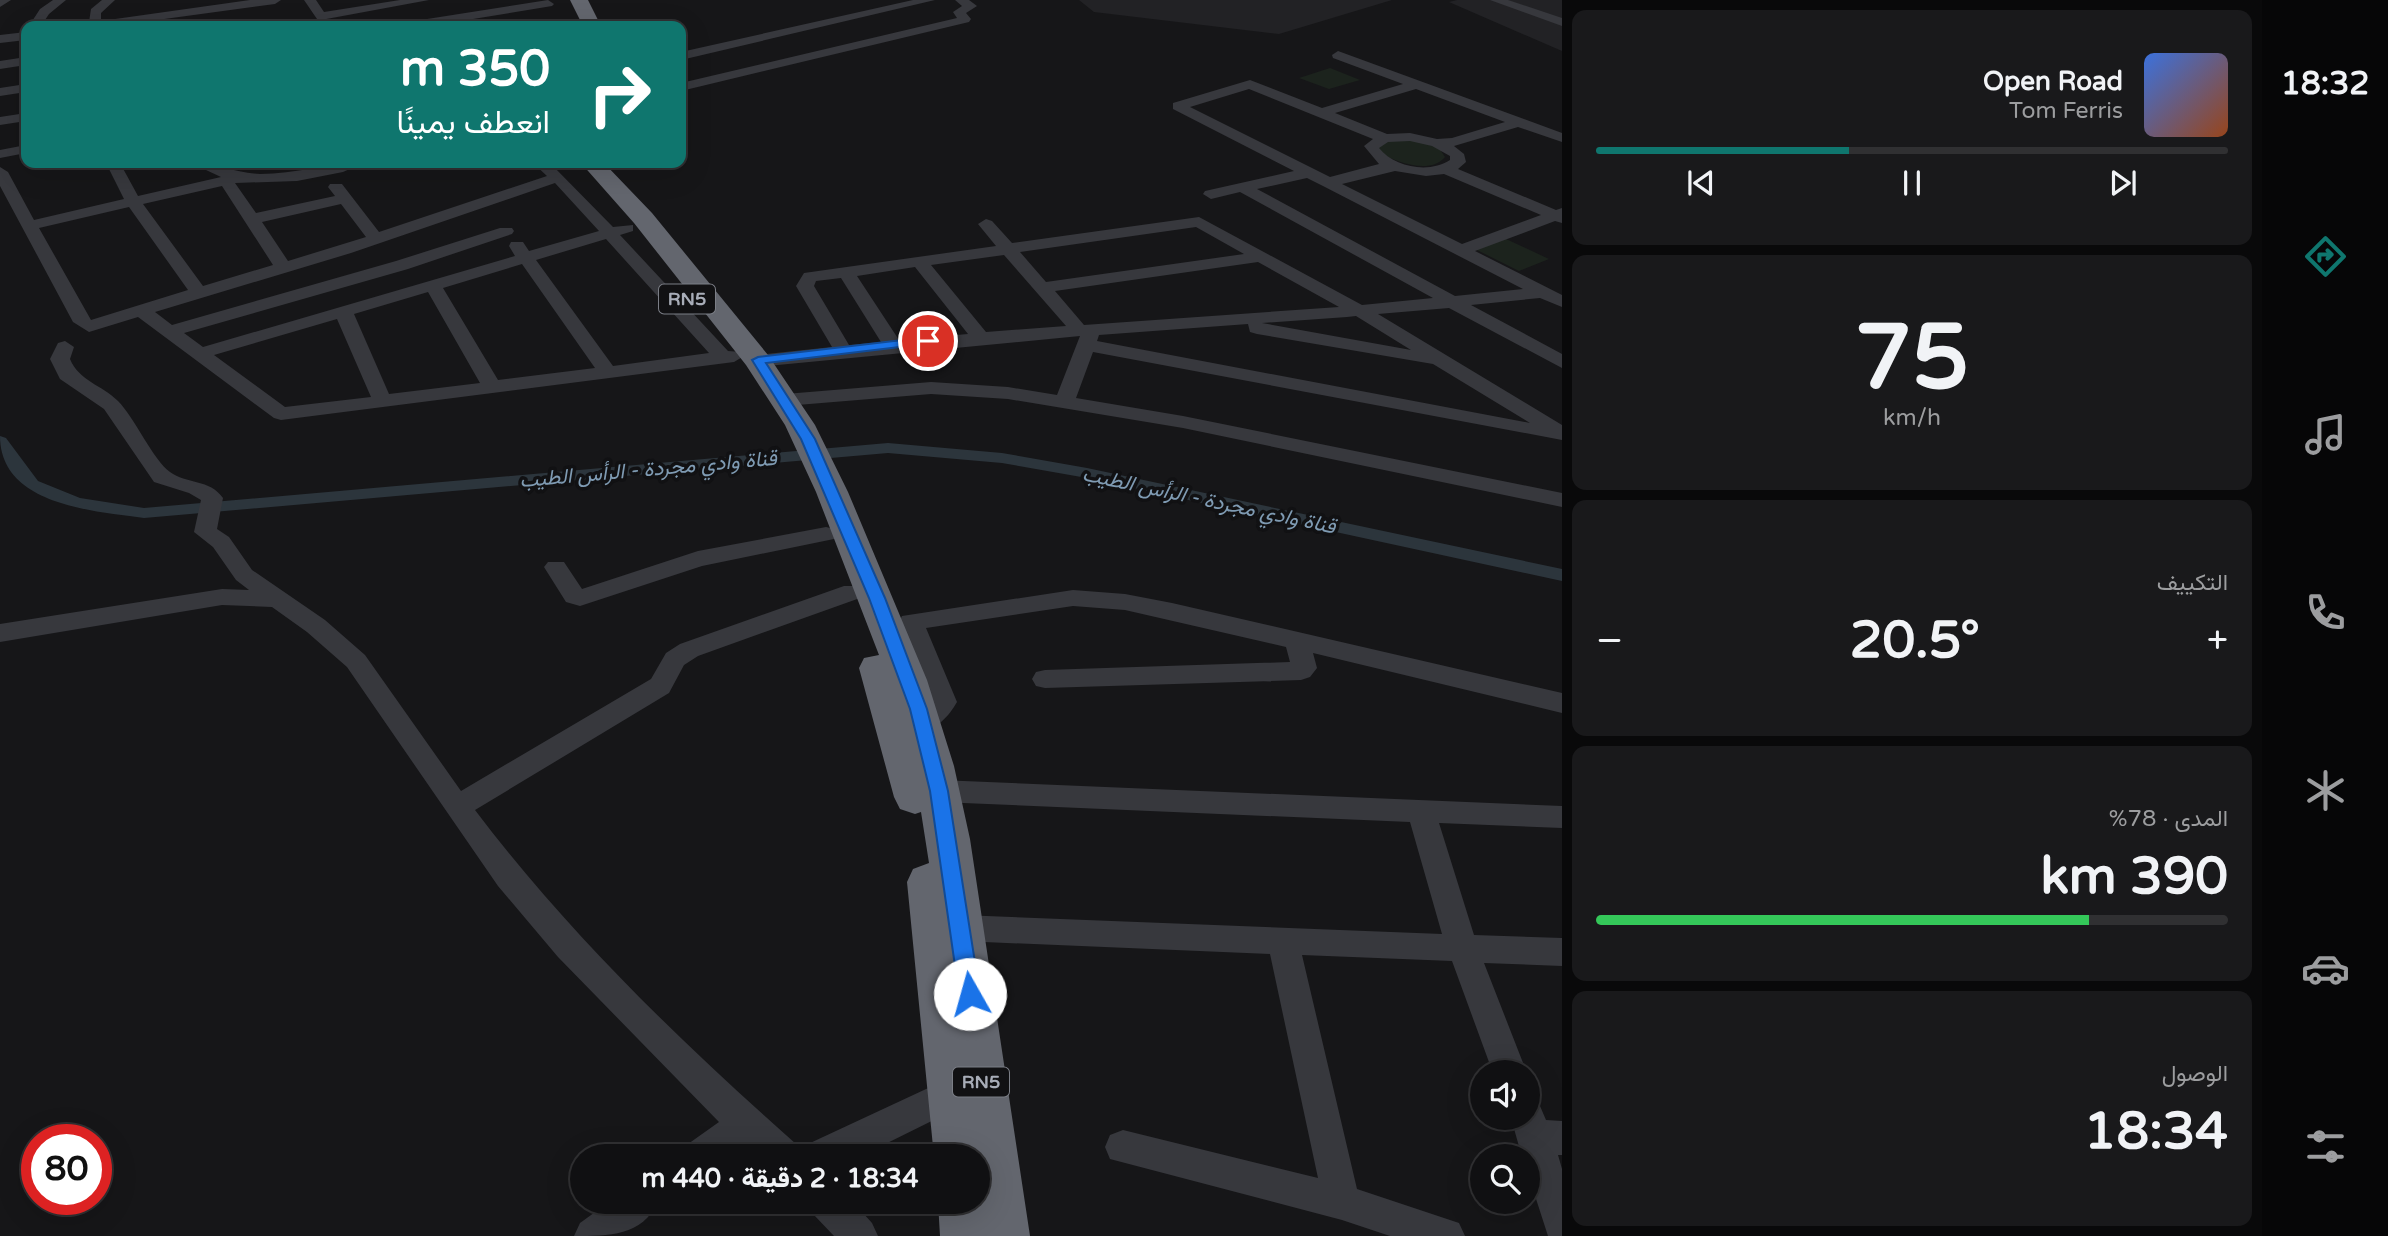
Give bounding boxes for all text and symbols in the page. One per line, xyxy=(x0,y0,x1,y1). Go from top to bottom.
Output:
text: 350 m xyxy=(400,40,550,99)
icon: right xyxy=(574,49,665,140)
text: 18:32 xyxy=(2281,65,2369,103)
text: Open Road xyxy=(1983,66,2123,97)
text: Tom Ferris xyxy=(2009,97,2123,125)
text: انعطف يمينًا xyxy=(396,104,550,142)
icon: previous xyxy=(1682,164,1720,202)
icon: pause xyxy=(1893,164,1931,202)
icon: next xyxy=(2104,164,2142,202)
icon: directions xyxy=(2301,232,2350,281)
road number: RN5 xyxy=(659,284,715,314)
text: 75 xyxy=(1855,303,1969,413)
pin xyxy=(898,311,958,371)
icon: arrive xyxy=(909,322,947,360)
text: km/h xyxy=(1883,404,1941,432)
icon: music xyxy=(2301,410,2350,459)
water label: قناة وادي مجردة - الرأس الطيب xyxy=(518,446,780,497)
water label: قناة وادي مجردة - الرأس الطيب xyxy=(1079,461,1340,544)
text: التكييف xyxy=(2157,569,2228,597)
icon: phone xyxy=(2301,588,2350,637)
text: 20.5° xyxy=(1850,609,1980,672)
text: − xyxy=(1596,618,1623,664)
text: + xyxy=(2207,618,2228,664)
icon: climate xyxy=(2301,766,2350,815)
text: المدى · 78% xyxy=(2109,805,2228,833)
text: 390 km xyxy=(2040,845,2228,908)
icon: car xyxy=(2301,944,2350,993)
position arrow xyxy=(933,957,1007,1031)
map controls xyxy=(1470,1060,1540,1214)
button: sound xyxy=(1470,1060,1540,1130)
text: الوصول xyxy=(2162,1060,2228,1088)
road number: RN5 xyxy=(953,1068,1009,1097)
text: 18:34 xyxy=(2084,1100,2228,1163)
icon: filters xyxy=(2301,1122,2350,1171)
speed limit sign: 80 xyxy=(21,1124,112,1215)
button: search xyxy=(1470,1144,1540,1214)
text: 18:34 · 2 دقيقة · 440 m xyxy=(642,1163,918,1194)

